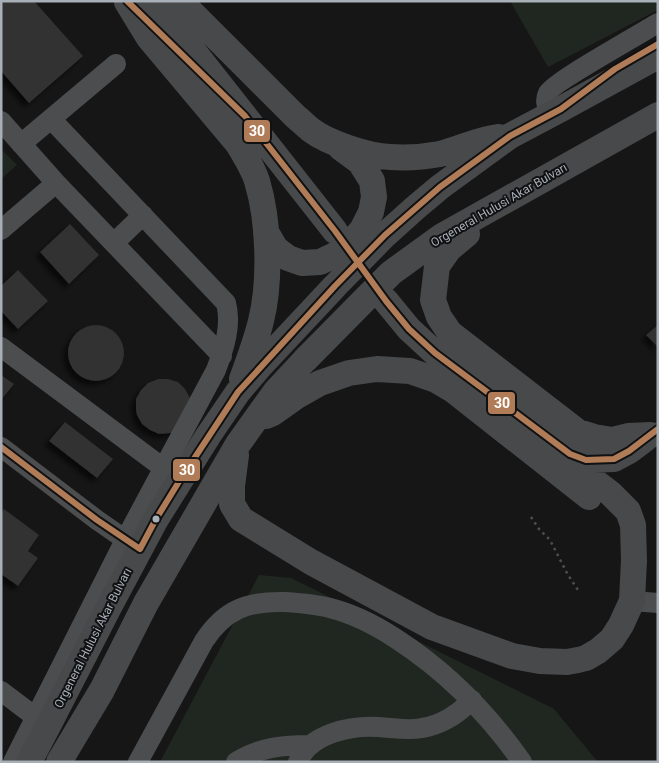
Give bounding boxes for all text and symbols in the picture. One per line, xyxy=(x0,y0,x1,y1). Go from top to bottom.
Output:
line badge: 30 xyxy=(243,119,271,143)
text: 30 xyxy=(249,123,265,139)
street label: Orgeneral Hulusi Akar Bulvarı xyxy=(428,160,570,250)
line badge: 30 xyxy=(487,391,516,415)
text: 30 xyxy=(494,395,510,411)
line badge: 30 xyxy=(172,458,201,482)
text: 30 xyxy=(179,462,195,478)
unlabelled marker xyxy=(151,514,161,524)
street label: Orgeneral Hulusi Akar Bulvarı xyxy=(52,566,134,710)

